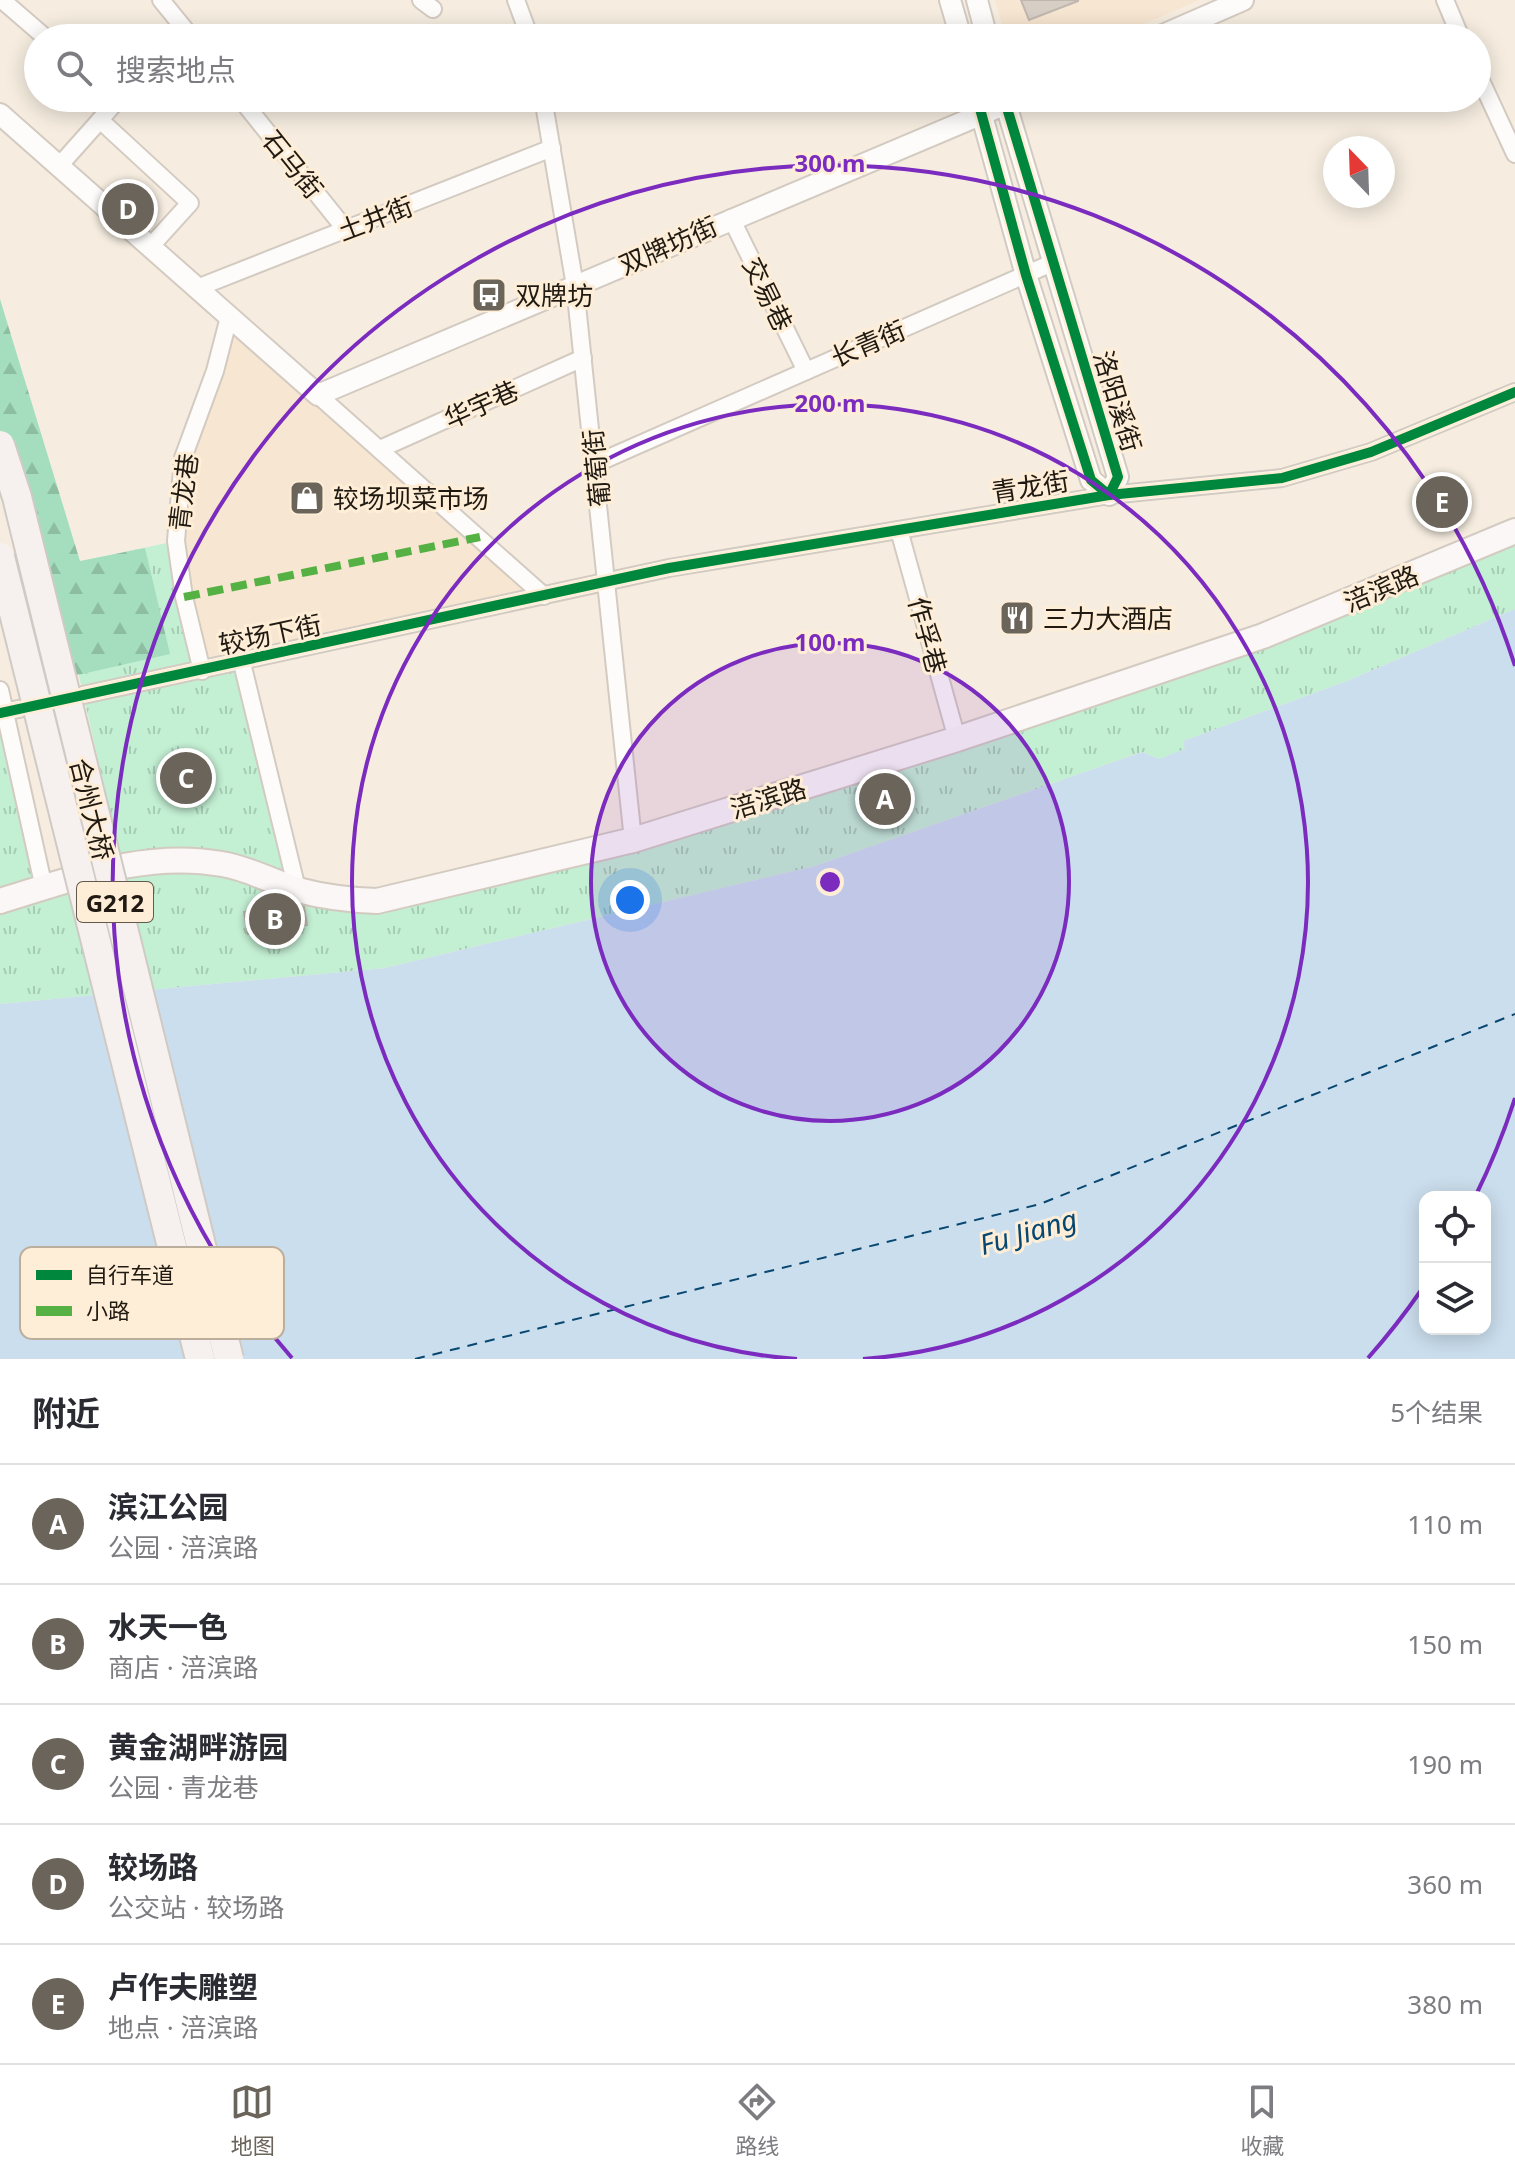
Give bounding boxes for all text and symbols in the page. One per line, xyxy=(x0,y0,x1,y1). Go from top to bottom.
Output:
search box xyxy=(24,24,1491,112)
icon: search xyxy=(52,46,96,90)
text: 搜索地点 xyxy=(116,49,236,90)
street label: 石马街 xyxy=(254,122,332,206)
north arrow xyxy=(1323,136,1395,208)
text: 300 m xyxy=(795,146,865,179)
pin: D xyxy=(102,179,154,239)
street label: 土井街 xyxy=(332,187,418,249)
street label: 双牌坊街 xyxy=(613,207,723,283)
street label: 交易巷 xyxy=(735,251,801,337)
bus stop icon: 双牌坊 xyxy=(470,276,508,314)
place label: 双牌坊 xyxy=(515,277,593,313)
street label: 长青街 xyxy=(825,311,911,375)
street label: 洛阳溪街 xyxy=(1086,346,1150,456)
street label: 华宇巷 xyxy=(438,372,524,436)
text: 200 m xyxy=(795,386,865,419)
street label: 葡萄街 xyxy=(574,427,618,509)
street label: 青龙巷 xyxy=(160,451,206,533)
street label: 青龙街 xyxy=(989,462,1071,510)
pin: E xyxy=(1416,472,1468,532)
shop icon: 较场坝菜市场 xyxy=(288,479,326,517)
place label: 较场坝菜市场 xyxy=(333,480,489,516)
street label: 涪滨路 xyxy=(1338,556,1424,620)
street label: 作孚巷 xyxy=(901,593,955,677)
restaurant icon: 三力大酒店 xyxy=(998,599,1036,637)
place label: 三力大酒店 xyxy=(1043,600,1173,636)
street label: 较场下街 xyxy=(215,606,325,662)
text: 100 m xyxy=(795,625,865,658)
pin: C xyxy=(160,748,212,808)
street label: 合州大桥 xyxy=(62,754,122,864)
street label: 涪滨路 xyxy=(725,769,811,827)
pin: A xyxy=(859,769,911,829)
centre of rings xyxy=(816,868,844,896)
your location xyxy=(610,880,650,920)
road number: G212 xyxy=(77,882,153,922)
pin: B xyxy=(249,889,301,949)
map controls xyxy=(1419,1191,1491,1335)
button: locate xyxy=(1419,1191,1491,1263)
water label: Fu Jiang xyxy=(975,1199,1081,1263)
legend xyxy=(20,1247,284,1339)
text: 自行车道 xyxy=(86,1259,174,1289)
button: layers xyxy=(1419,1263,1491,1335)
text: 小路 xyxy=(86,1295,130,1325)
text: 附近 xyxy=(32,1390,100,1436)
text: 5个结果 xyxy=(1390,1394,1483,1430)
text: 滨江公园 xyxy=(108,1486,228,1527)
text: A xyxy=(49,1506,67,1542)
text: 110 m xyxy=(1407,1506,1483,1542)
text: 公园 · 涪滨路 xyxy=(108,1529,259,1565)
text: 水天一色 xyxy=(108,1606,228,1647)
text: B xyxy=(49,1626,67,1662)
text: 150 m xyxy=(1407,1626,1483,1662)
text: 商店 · 涪滨路 xyxy=(108,1649,259,1685)
text: 黄金湖畔游园 xyxy=(108,1726,288,1767)
text: C xyxy=(50,1746,66,1782)
text: 190 m xyxy=(1407,1746,1483,1782)
text: 公园 · 青龙巷 xyxy=(108,1769,259,1805)
text: 较场路 xyxy=(108,1846,198,1887)
text: D xyxy=(48,1866,68,1902)
text: 360 m xyxy=(1407,1866,1483,1902)
text: 公交站 · 较场路 xyxy=(108,1889,285,1925)
text: 卢作夫雕塑 xyxy=(108,1966,258,2007)
text: E xyxy=(51,1986,65,2022)
text: 380 m xyxy=(1407,1986,1483,2022)
text: 地点 · 涪滨路 xyxy=(108,2009,259,2045)
tab: 地图 xyxy=(230,2080,275,2160)
tab: 路线 xyxy=(735,2080,780,2160)
tab: 收藏 xyxy=(1240,2080,1285,2160)

